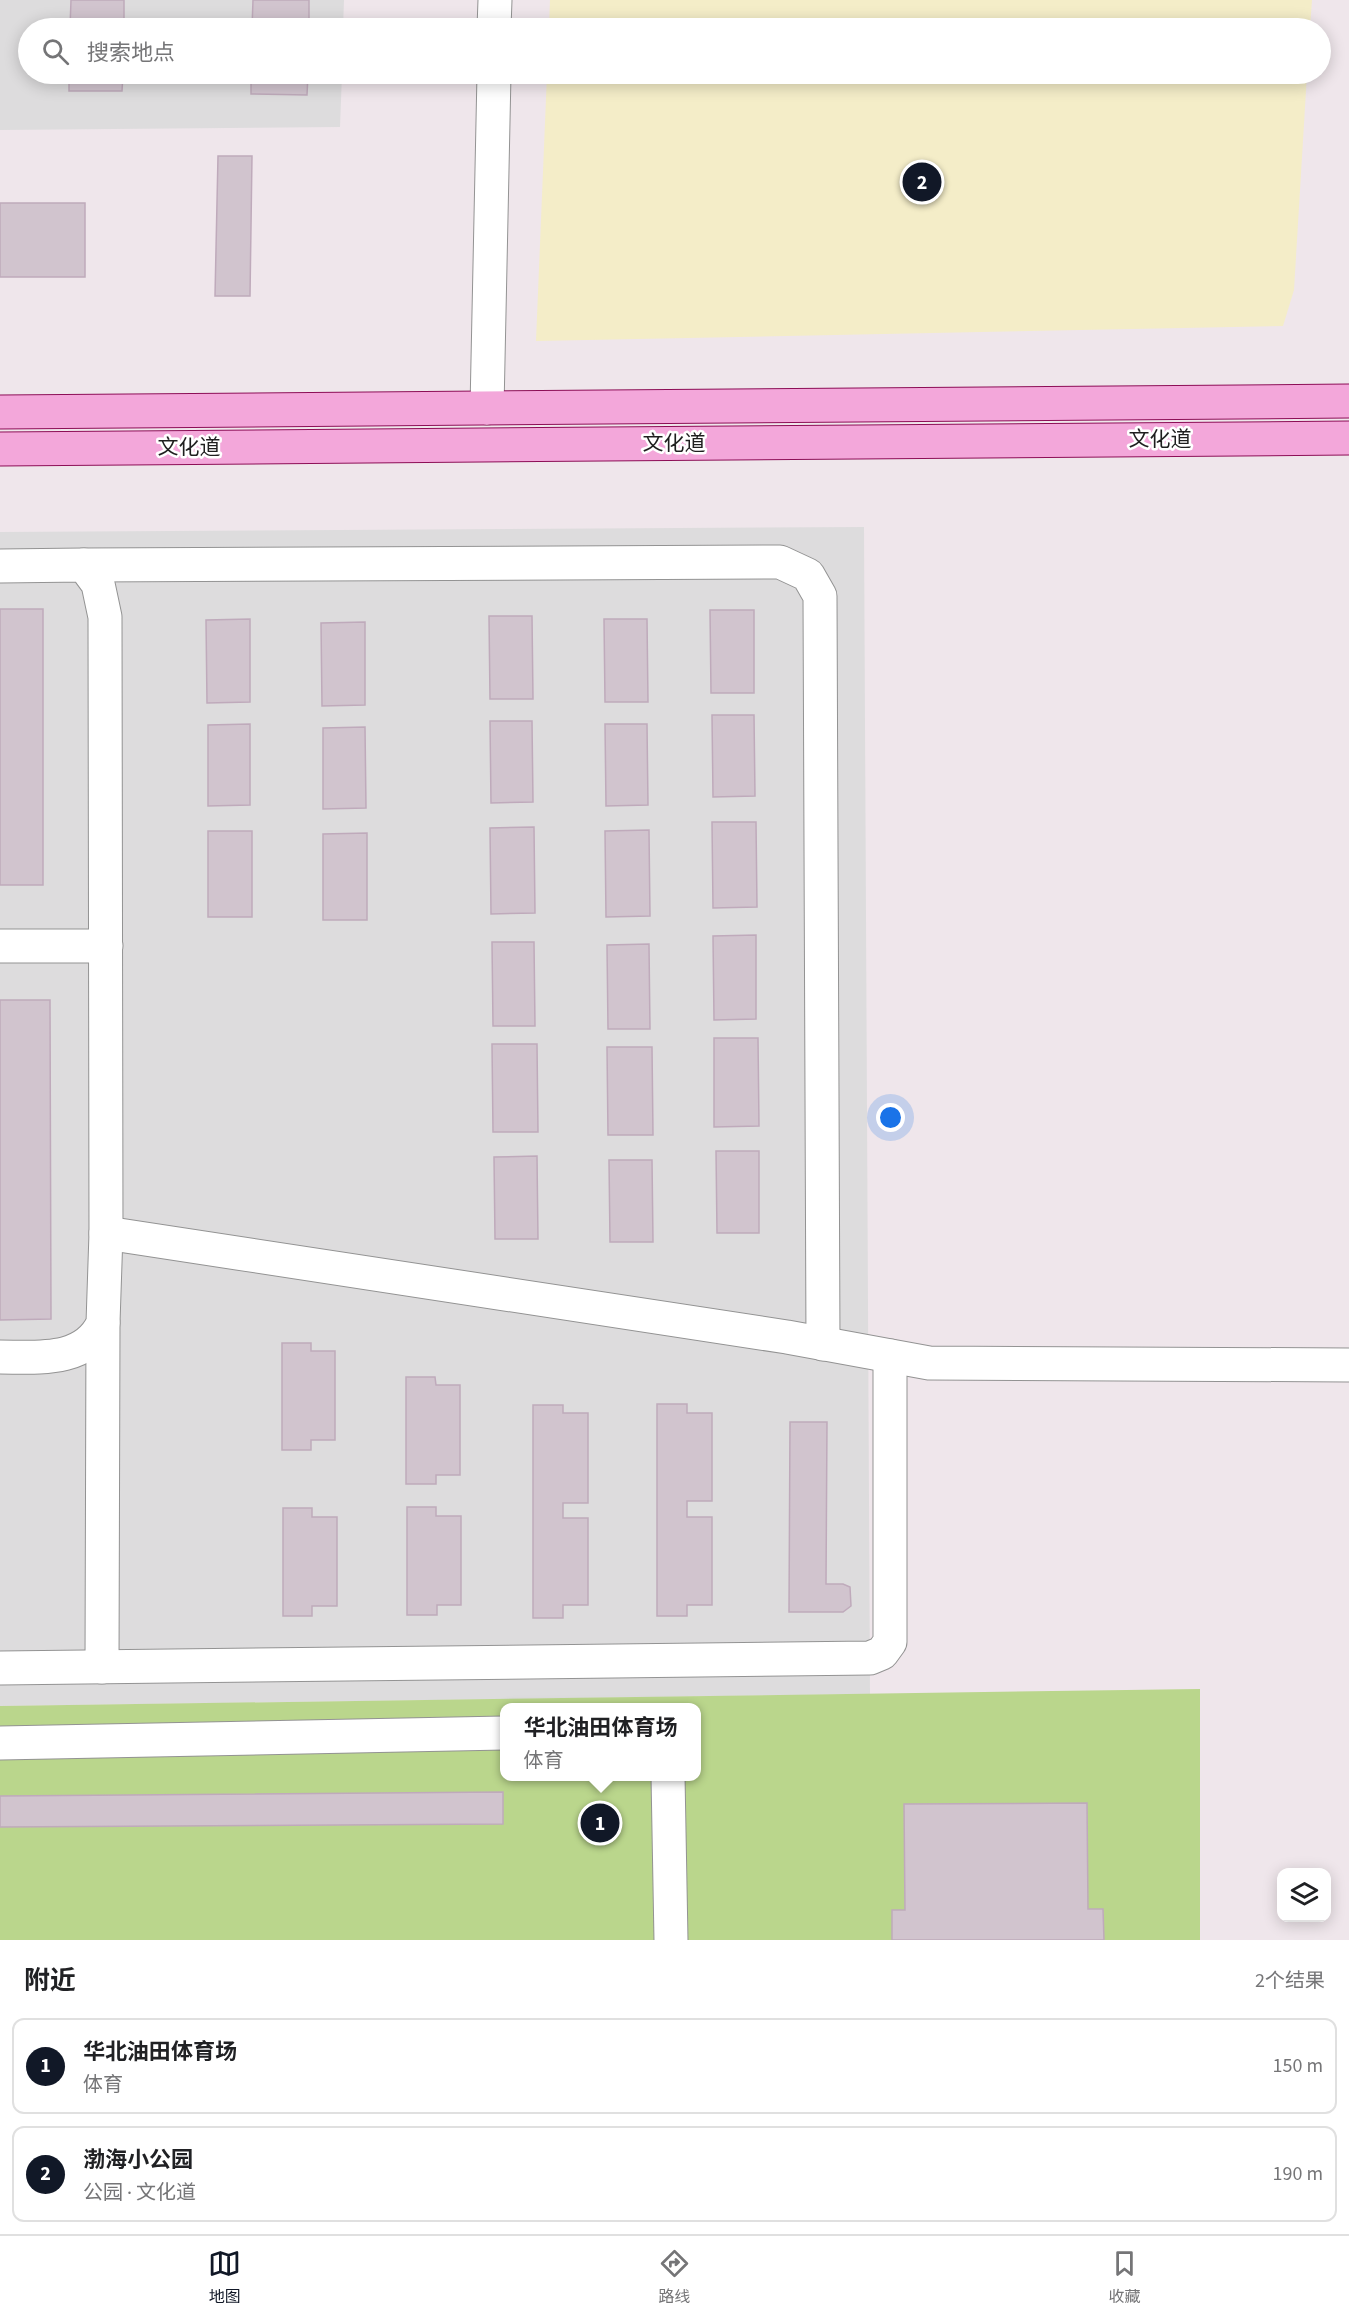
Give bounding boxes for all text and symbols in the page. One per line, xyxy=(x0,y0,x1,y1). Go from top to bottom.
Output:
search box xyxy=(18,18,1331,84)
icon: search xyxy=(39,35,72,68)
text: 搜索地点 xyxy=(87,37,175,69)
pin: 2 xyxy=(902,160,942,204)
street label: 文化道 xyxy=(1129,424,1192,454)
street label: 文化道 xyxy=(643,428,706,458)
street label: 文化道 xyxy=(158,432,221,462)
your location xyxy=(876,1103,905,1132)
popup xyxy=(500,1703,701,1781)
text: 华北油田体育场 xyxy=(523,1712,678,1744)
text: 体育 xyxy=(523,1747,563,1775)
pin: 1 xyxy=(580,1800,620,1846)
map controls xyxy=(1277,1868,1331,1922)
button: layers xyxy=(1277,1868,1331,1922)
text: 附近 xyxy=(24,1962,76,1999)
text: 2个结果 xyxy=(1255,1967,1325,1995)
text: 华北油田体育场 xyxy=(83,2036,237,2068)
text: 1 xyxy=(40,2052,51,2080)
text: 150 m xyxy=(1273,2052,1323,2080)
text: 体育 xyxy=(83,2071,123,2099)
text: 渤海小公园 xyxy=(83,2144,193,2176)
text: 2 xyxy=(40,2160,51,2188)
text: 190 m xyxy=(1273,2160,1323,2188)
text: 公园 · 文化道 xyxy=(83,2179,196,2207)
tab: 地图 xyxy=(208,2247,241,2308)
tab: 路线 xyxy=(658,2247,691,2308)
tab: 收藏 xyxy=(1108,2247,1141,2308)

